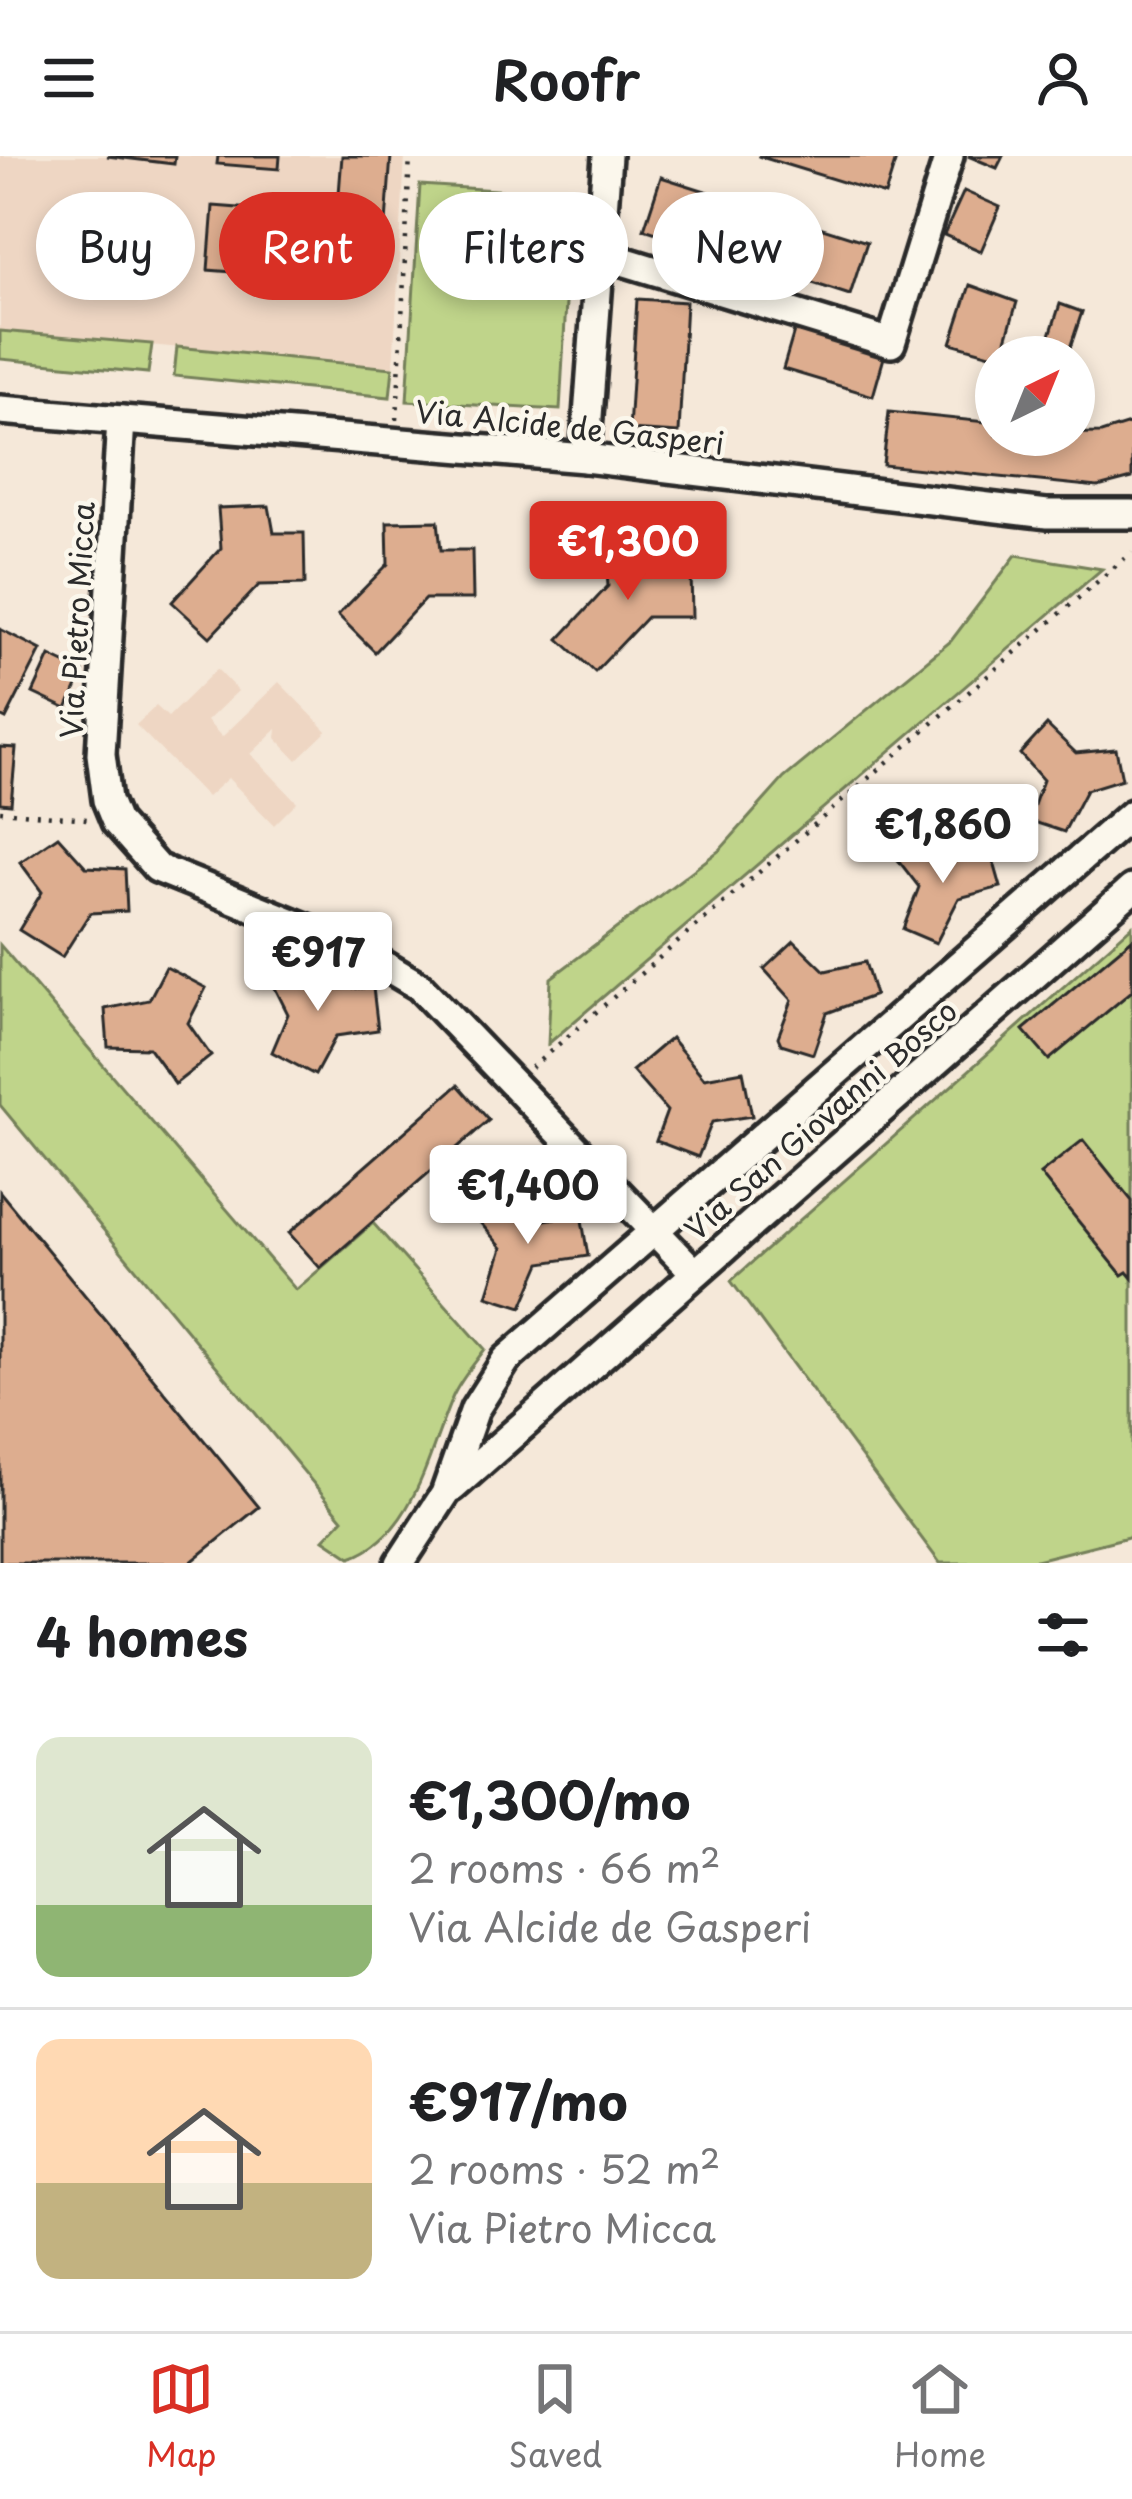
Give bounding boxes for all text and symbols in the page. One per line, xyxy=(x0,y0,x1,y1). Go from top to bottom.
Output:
text: Roofr xyxy=(492,38,640,119)
icon: menu xyxy=(36,45,102,111)
icon: person xyxy=(1030,45,1096,111)
chip: Buy xyxy=(36,192,195,300)
chip: Rent xyxy=(219,192,395,300)
chip: Filters xyxy=(419,192,628,300)
chip: New xyxy=(652,192,824,300)
north arrow xyxy=(975,336,1095,456)
map controls xyxy=(975,336,1095,456)
street label: Via Alcide de Gasperi xyxy=(413,387,727,465)
street label: Via Pietro Micca xyxy=(47,500,105,739)
pin: €1,300 xyxy=(530,501,726,603)
text: €1,300 xyxy=(557,510,699,569)
pin: €1,860 xyxy=(845,784,1041,886)
text: €1,860 xyxy=(874,793,1012,852)
pin: €917 xyxy=(247,912,389,1014)
text: €917 xyxy=(271,921,365,980)
street label: Via San Giovanni Bosco xyxy=(674,988,966,1250)
pin: €1,400 xyxy=(430,1145,626,1247)
text: €1,400 xyxy=(457,1154,599,1213)
text: 4 homes xyxy=(36,1597,248,1674)
icon: filters xyxy=(1030,1602,1096,1668)
text: €1,300/mo xyxy=(408,1760,690,1837)
icon: home xyxy=(132,1785,276,1929)
text: 2 rooms · 66 m² xyxy=(408,1837,721,1896)
text: Via Alcide de Gasperi xyxy=(408,1896,812,1955)
text: €917/mo xyxy=(408,2061,628,2138)
icon: home xyxy=(132,2087,276,2231)
text: 2 rooms · 52 m² xyxy=(408,2138,720,2197)
text: Via Pietro Micca xyxy=(408,2197,716,2256)
tab: Map xyxy=(146,2356,217,2478)
tab: Saved xyxy=(509,2356,602,2478)
tab: Home xyxy=(894,2356,986,2478)

